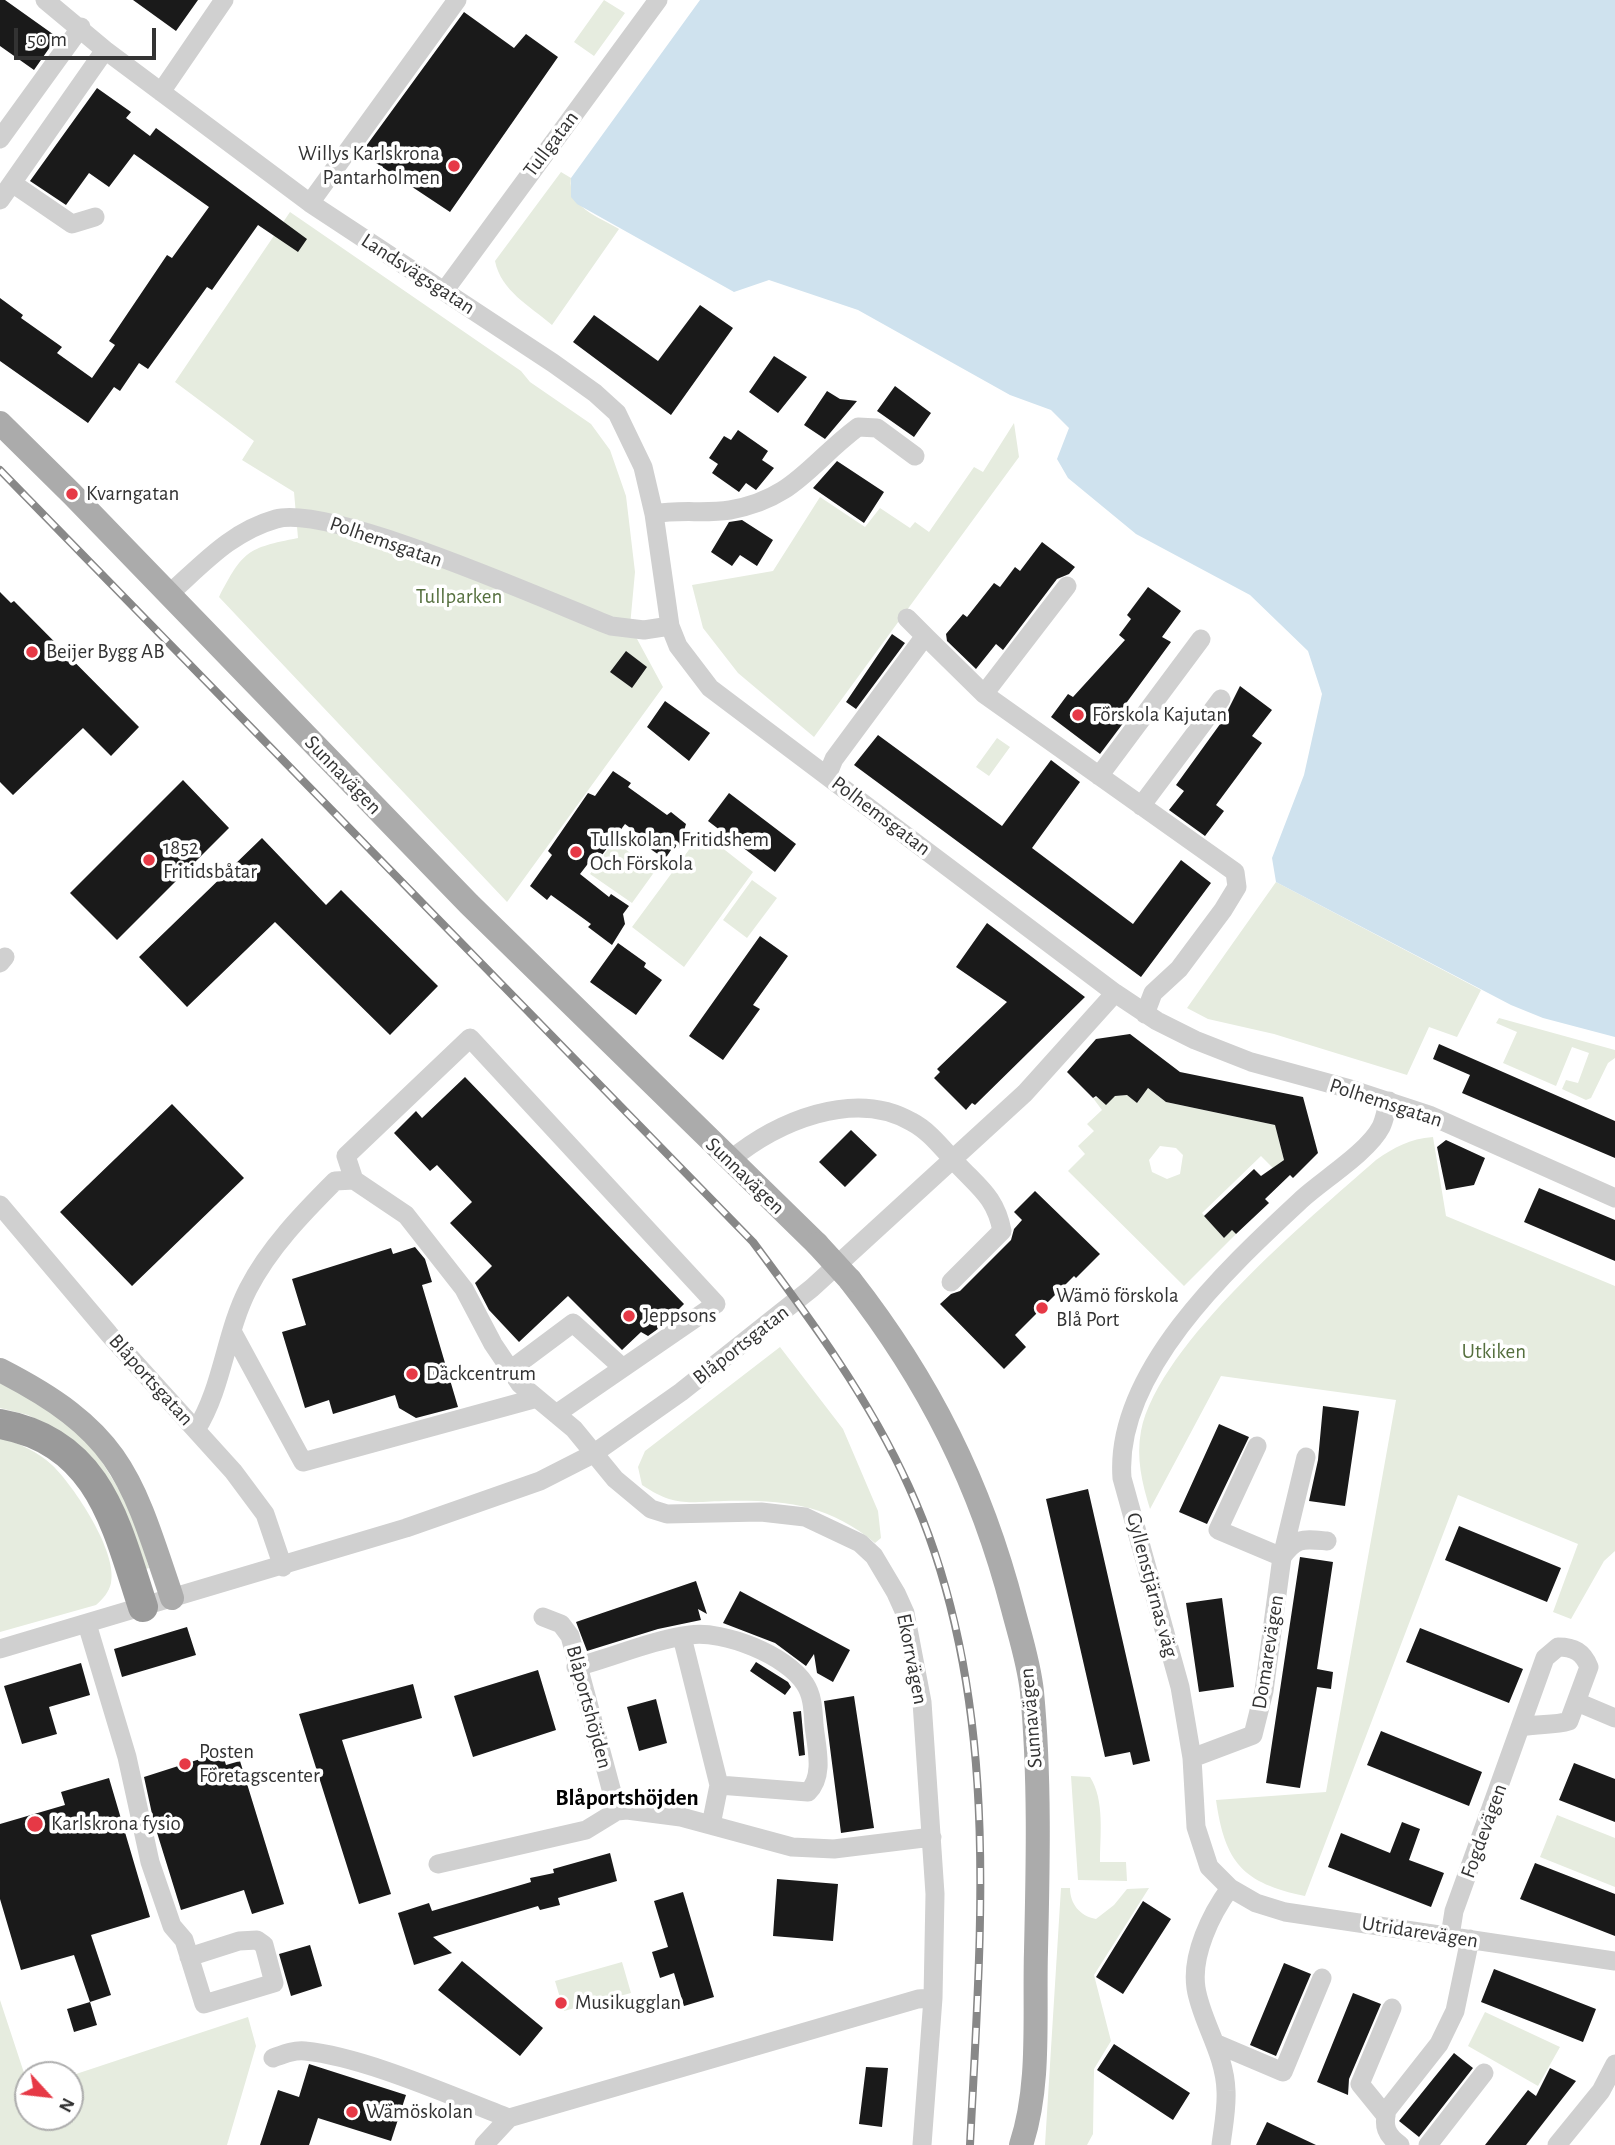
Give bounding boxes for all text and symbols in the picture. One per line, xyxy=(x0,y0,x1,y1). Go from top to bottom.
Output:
scale bar xyxy=(18,14,159,58)
text: 50 m xyxy=(27,29,67,50)
street label: Tullgatan xyxy=(518,106,584,182)
place label: Willys Karlskrona Pantarholmen xyxy=(298,141,440,191)
marker: Willys Karlskrona Pantarholmen xyxy=(446,158,462,174)
street label: Landsvägsgatan xyxy=(356,228,480,320)
place label: Kvarngatan xyxy=(86,481,179,507)
marker: Kvarngatan xyxy=(64,486,80,502)
street label: Polhemsgatan xyxy=(326,511,446,573)
park label: Tullparken xyxy=(416,584,502,610)
place label: Beijer Bygg AB xyxy=(46,639,164,665)
marker: Beijer Bygg AB xyxy=(24,644,40,660)
place label: Förskola Kajutan xyxy=(1092,702,1227,728)
marker: Förskola Kajutan xyxy=(1070,707,1086,723)
street label: Sunnavägen xyxy=(299,730,387,820)
street label: Polhemsgatan xyxy=(827,771,935,861)
place label: Tullskolan, Fritidshem Och Förskola xyxy=(590,827,769,877)
place label: 1852 Fritidsbåtar xyxy=(163,835,257,885)
marker: Tullskolan, Fritidshem Och Förskola xyxy=(568,844,584,860)
marker: 1852 Fritidsbåtar xyxy=(141,852,157,868)
street label: Polhemsgatan xyxy=(1326,1073,1446,1133)
street label: Sunnavägen xyxy=(700,1132,790,1220)
place label: Wämö förskola Blå Port xyxy=(1056,1283,1179,1333)
street label: Blåportsgatan xyxy=(688,1300,794,1390)
marker: Wämö förskola Blå Port xyxy=(1034,1300,1050,1316)
place label: Jeppsons xyxy=(643,1303,717,1329)
marker: Jeppsons xyxy=(621,1308,637,1324)
street label: Blåportsgatan xyxy=(103,1329,199,1431)
park label: Utkiken xyxy=(1462,1339,1526,1365)
place label: Däckcentrum xyxy=(426,1361,536,1387)
marker: Däckcentrum xyxy=(404,1366,420,1382)
street label: Gyllenstjärnas väg xyxy=(1121,1510,1183,1660)
street label: Domarevägen xyxy=(1247,1593,1289,1711)
street label: Ekorrvägen xyxy=(891,1611,933,1707)
street label: Blåportshöjden xyxy=(560,1643,618,1771)
street label: Sunnavägen xyxy=(1014,1667,1048,1769)
place label: Posten Företagscenter xyxy=(199,1739,320,1789)
marker: Posten Företagscenter xyxy=(177,1756,193,1772)
street label: Fogdevägen xyxy=(1455,1780,1513,1882)
district label: Blåportshöjden xyxy=(555,1784,699,1812)
place label: Karlskrona fysio xyxy=(51,1811,181,1837)
marker: Karlskrona fysio xyxy=(25,1814,45,1834)
street label: Utridarevägen xyxy=(1360,1910,1480,1954)
place label: Musikugglan xyxy=(575,1990,681,2016)
marker: Musikugglan xyxy=(553,1995,569,2011)
north arrow xyxy=(14,2061,84,2131)
text: N xyxy=(55,2095,78,2115)
place label: Wämöskolan xyxy=(366,2099,473,2125)
marker: Wämöskolan xyxy=(344,2104,360,2120)

